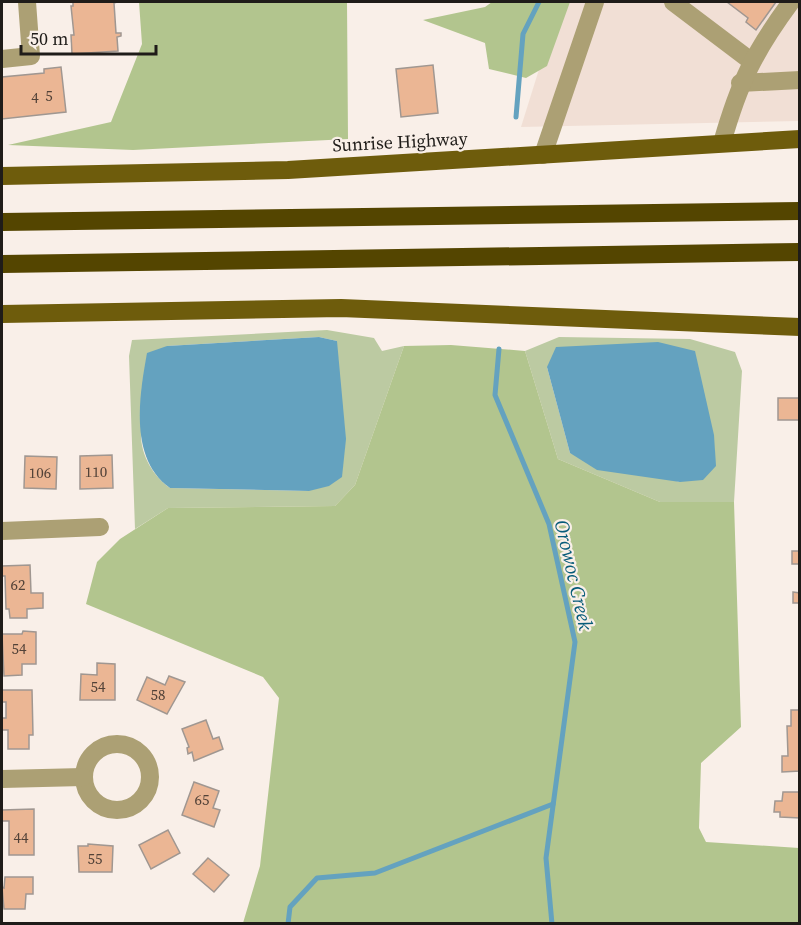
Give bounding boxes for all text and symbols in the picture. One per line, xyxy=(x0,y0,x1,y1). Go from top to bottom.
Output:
scale bar xyxy=(21,18,156,56)
text: 50 m xyxy=(30,26,68,51)
house number: 5 xyxy=(45,85,53,106)
house number: 4 xyxy=(31,87,39,108)
street label: Sunrise Highway xyxy=(332,125,469,158)
house number: 110 xyxy=(85,461,107,482)
house number: 106 xyxy=(29,462,51,483)
water label: Orowoc Creek xyxy=(548,517,600,634)
house number: 62 xyxy=(10,574,26,595)
house number: 54 xyxy=(11,638,27,659)
house number: 54 xyxy=(90,676,106,697)
house number: 58 xyxy=(150,684,166,705)
house number: 65 xyxy=(194,789,210,810)
house number: 44 xyxy=(13,827,29,848)
house number: 55 xyxy=(87,848,103,869)

